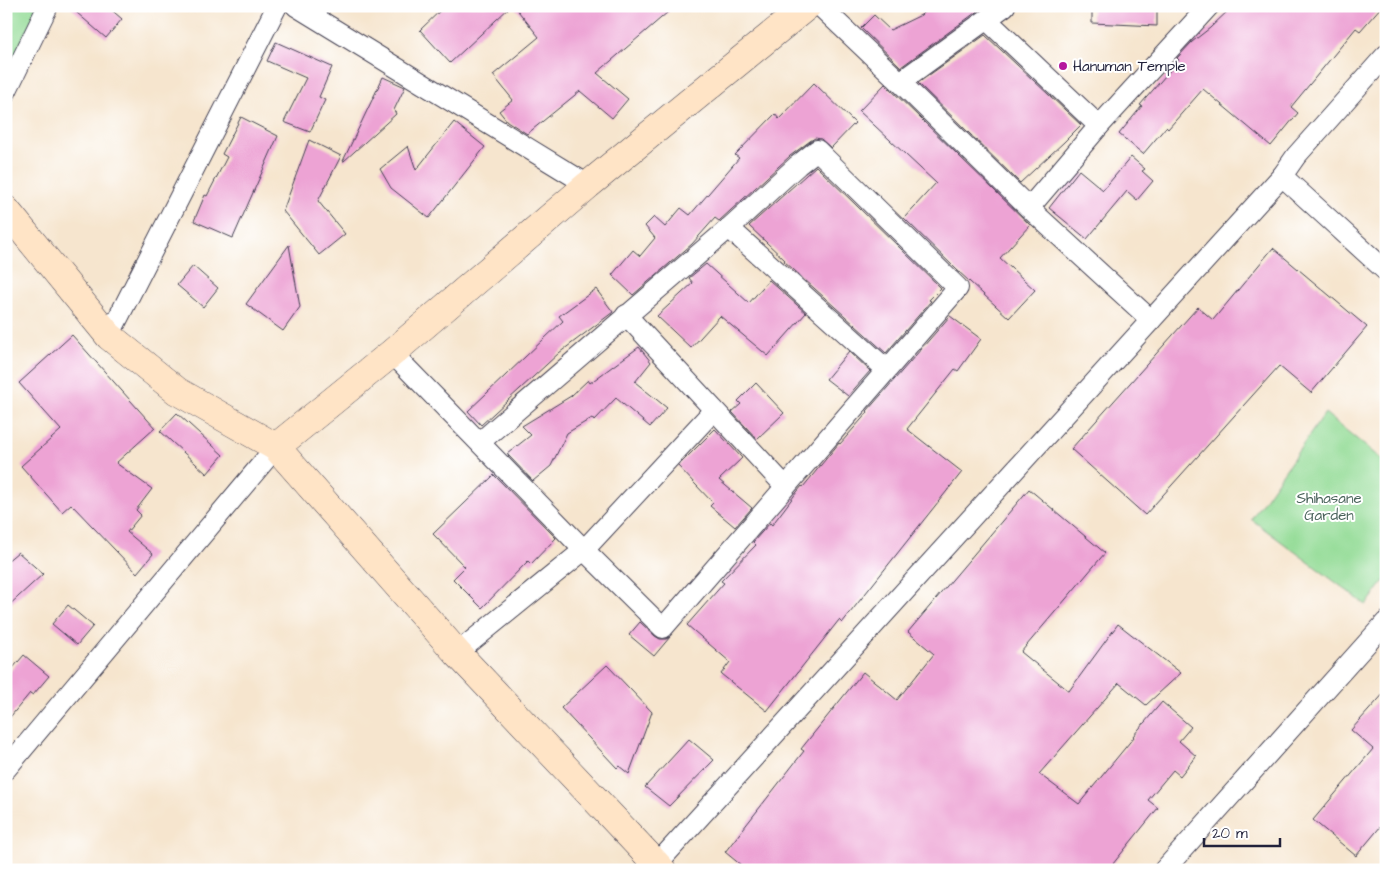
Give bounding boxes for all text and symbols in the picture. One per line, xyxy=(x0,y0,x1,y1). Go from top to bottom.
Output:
place label: Hanuman Temple xyxy=(1073,56,1186,77)
marker: Hanuman Temple xyxy=(1057,60,1069,72)
park label: Shihasane Garden xyxy=(1296,488,1362,526)
scale bar xyxy=(1204,816,1281,848)
text: 20 m xyxy=(1212,823,1248,844)

